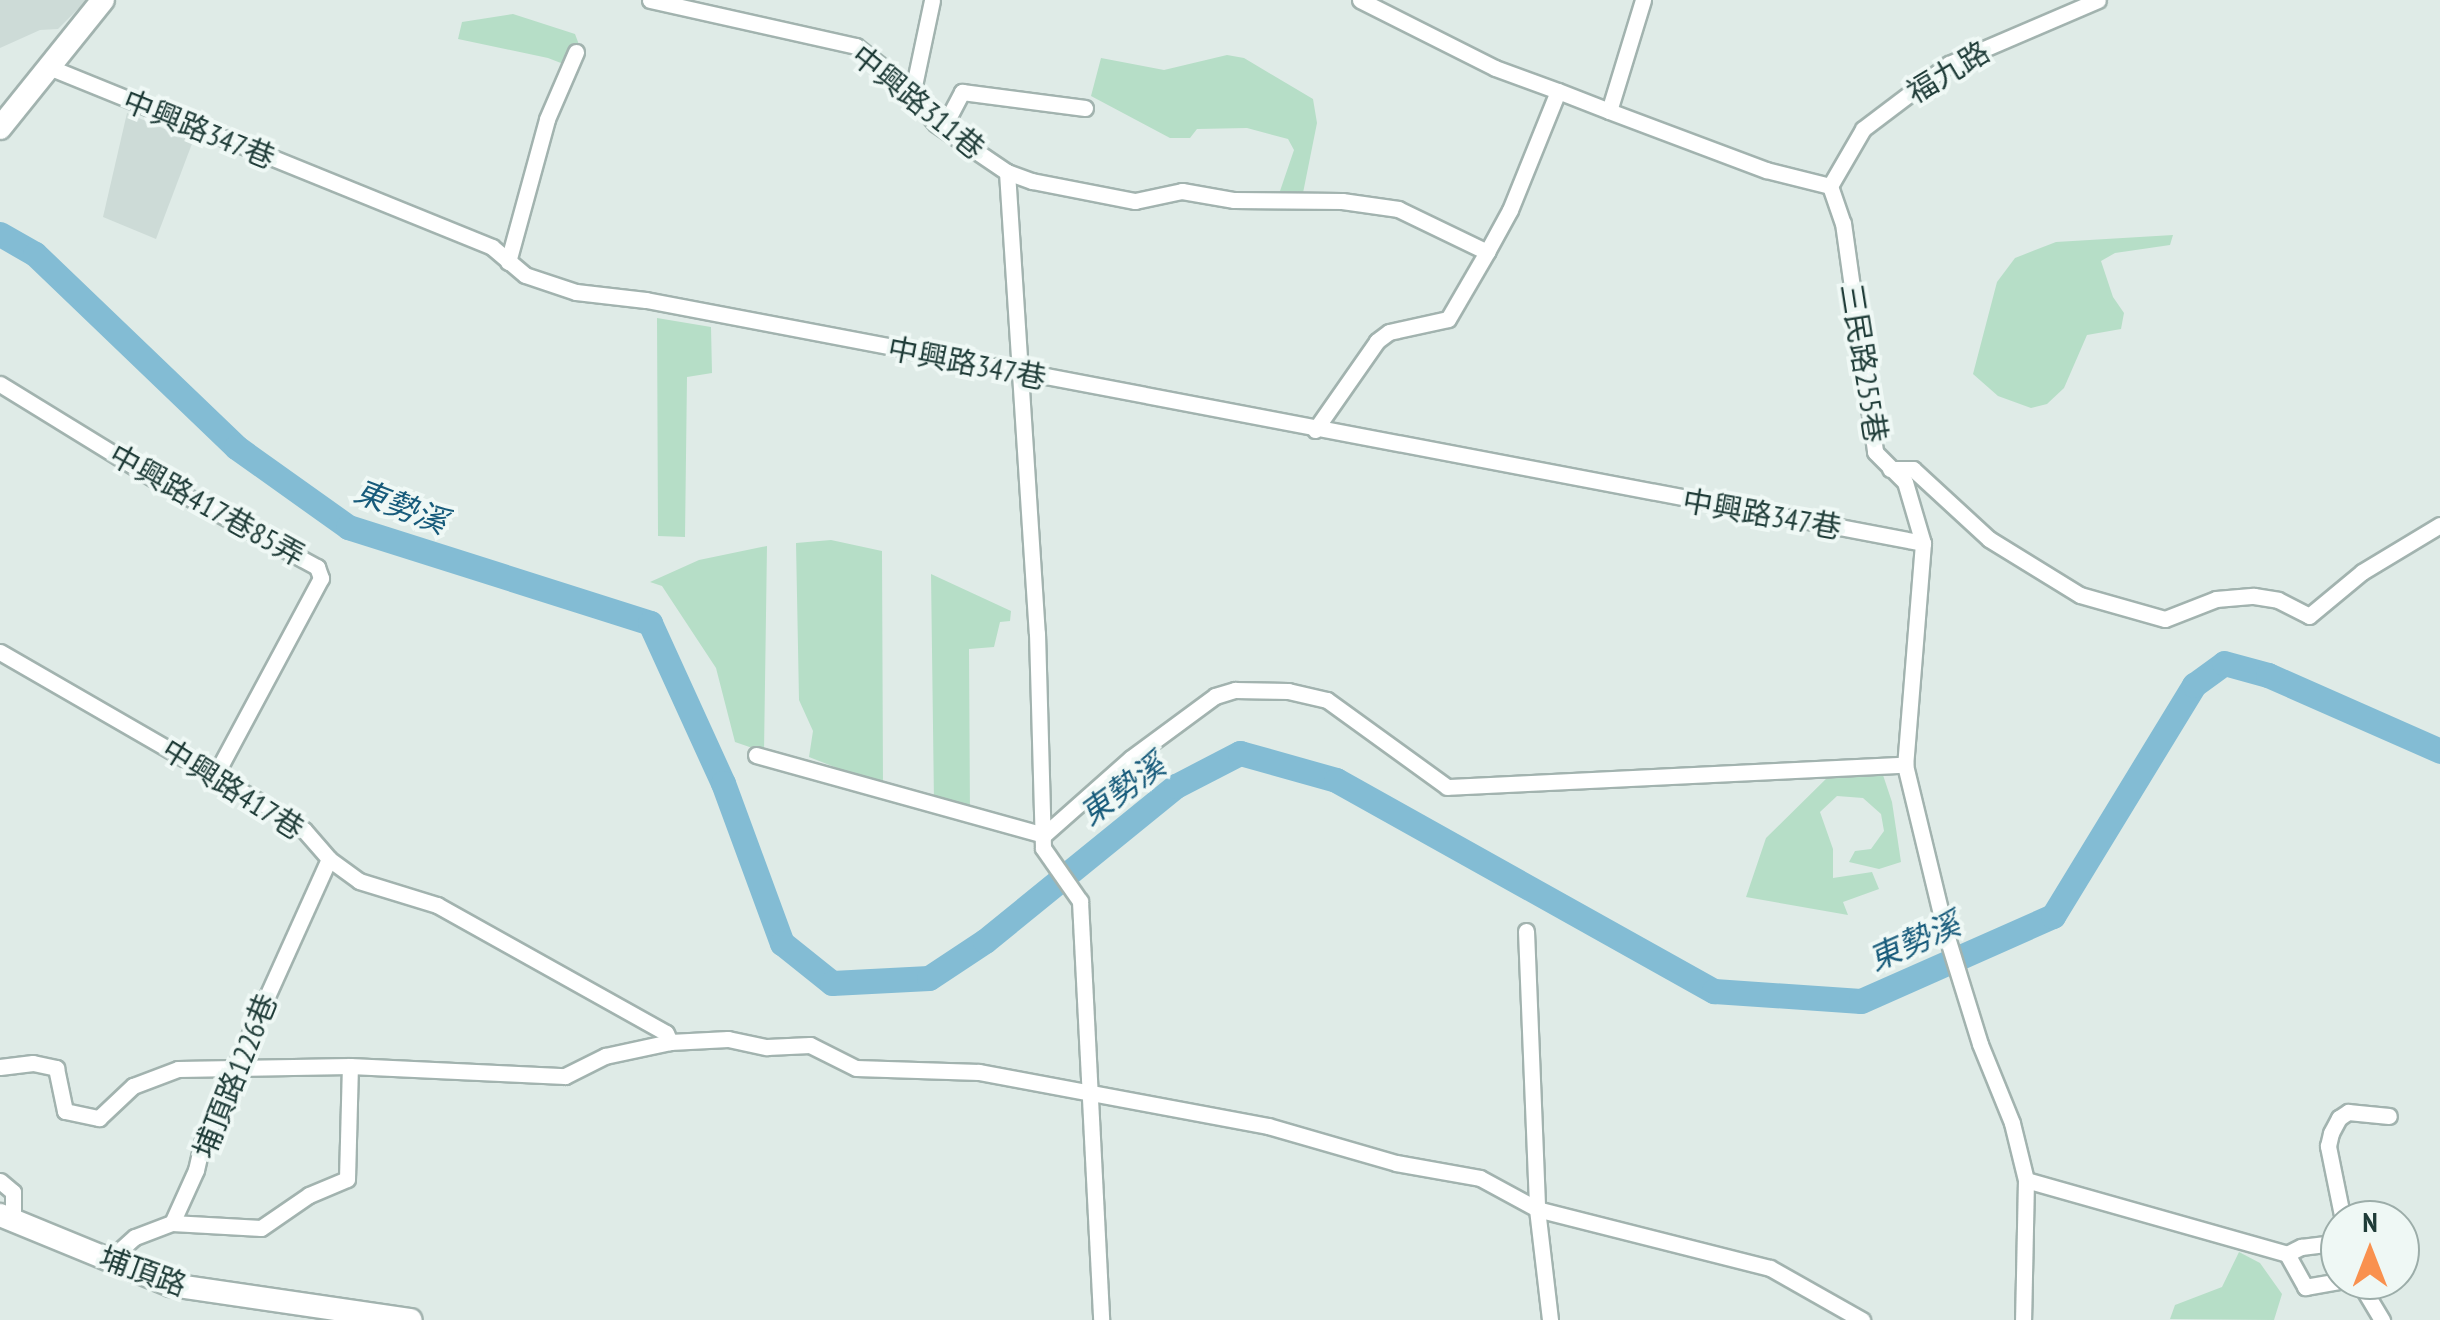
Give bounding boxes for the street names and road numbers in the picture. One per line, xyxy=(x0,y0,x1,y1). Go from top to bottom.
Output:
street label: 福九路 xyxy=(1900,33,1996,111)
street label: 中興路311巷 xyxy=(844,38,992,166)
street label: 中興路347巷 xyxy=(118,82,280,176)
street label: 三民路255巷 xyxy=(1834,281,1894,445)
street label: 中興路347巷 xyxy=(885,330,1049,396)
street label: 中興路417巷85弄 xyxy=(103,437,311,573)
street label: 中興路347巷 xyxy=(1680,482,1844,546)
street label: 中興路417巷 xyxy=(155,731,311,847)
street label: 埔頂路1226巷 xyxy=(186,989,284,1163)
street label: 埔頂路 xyxy=(95,1239,191,1303)

